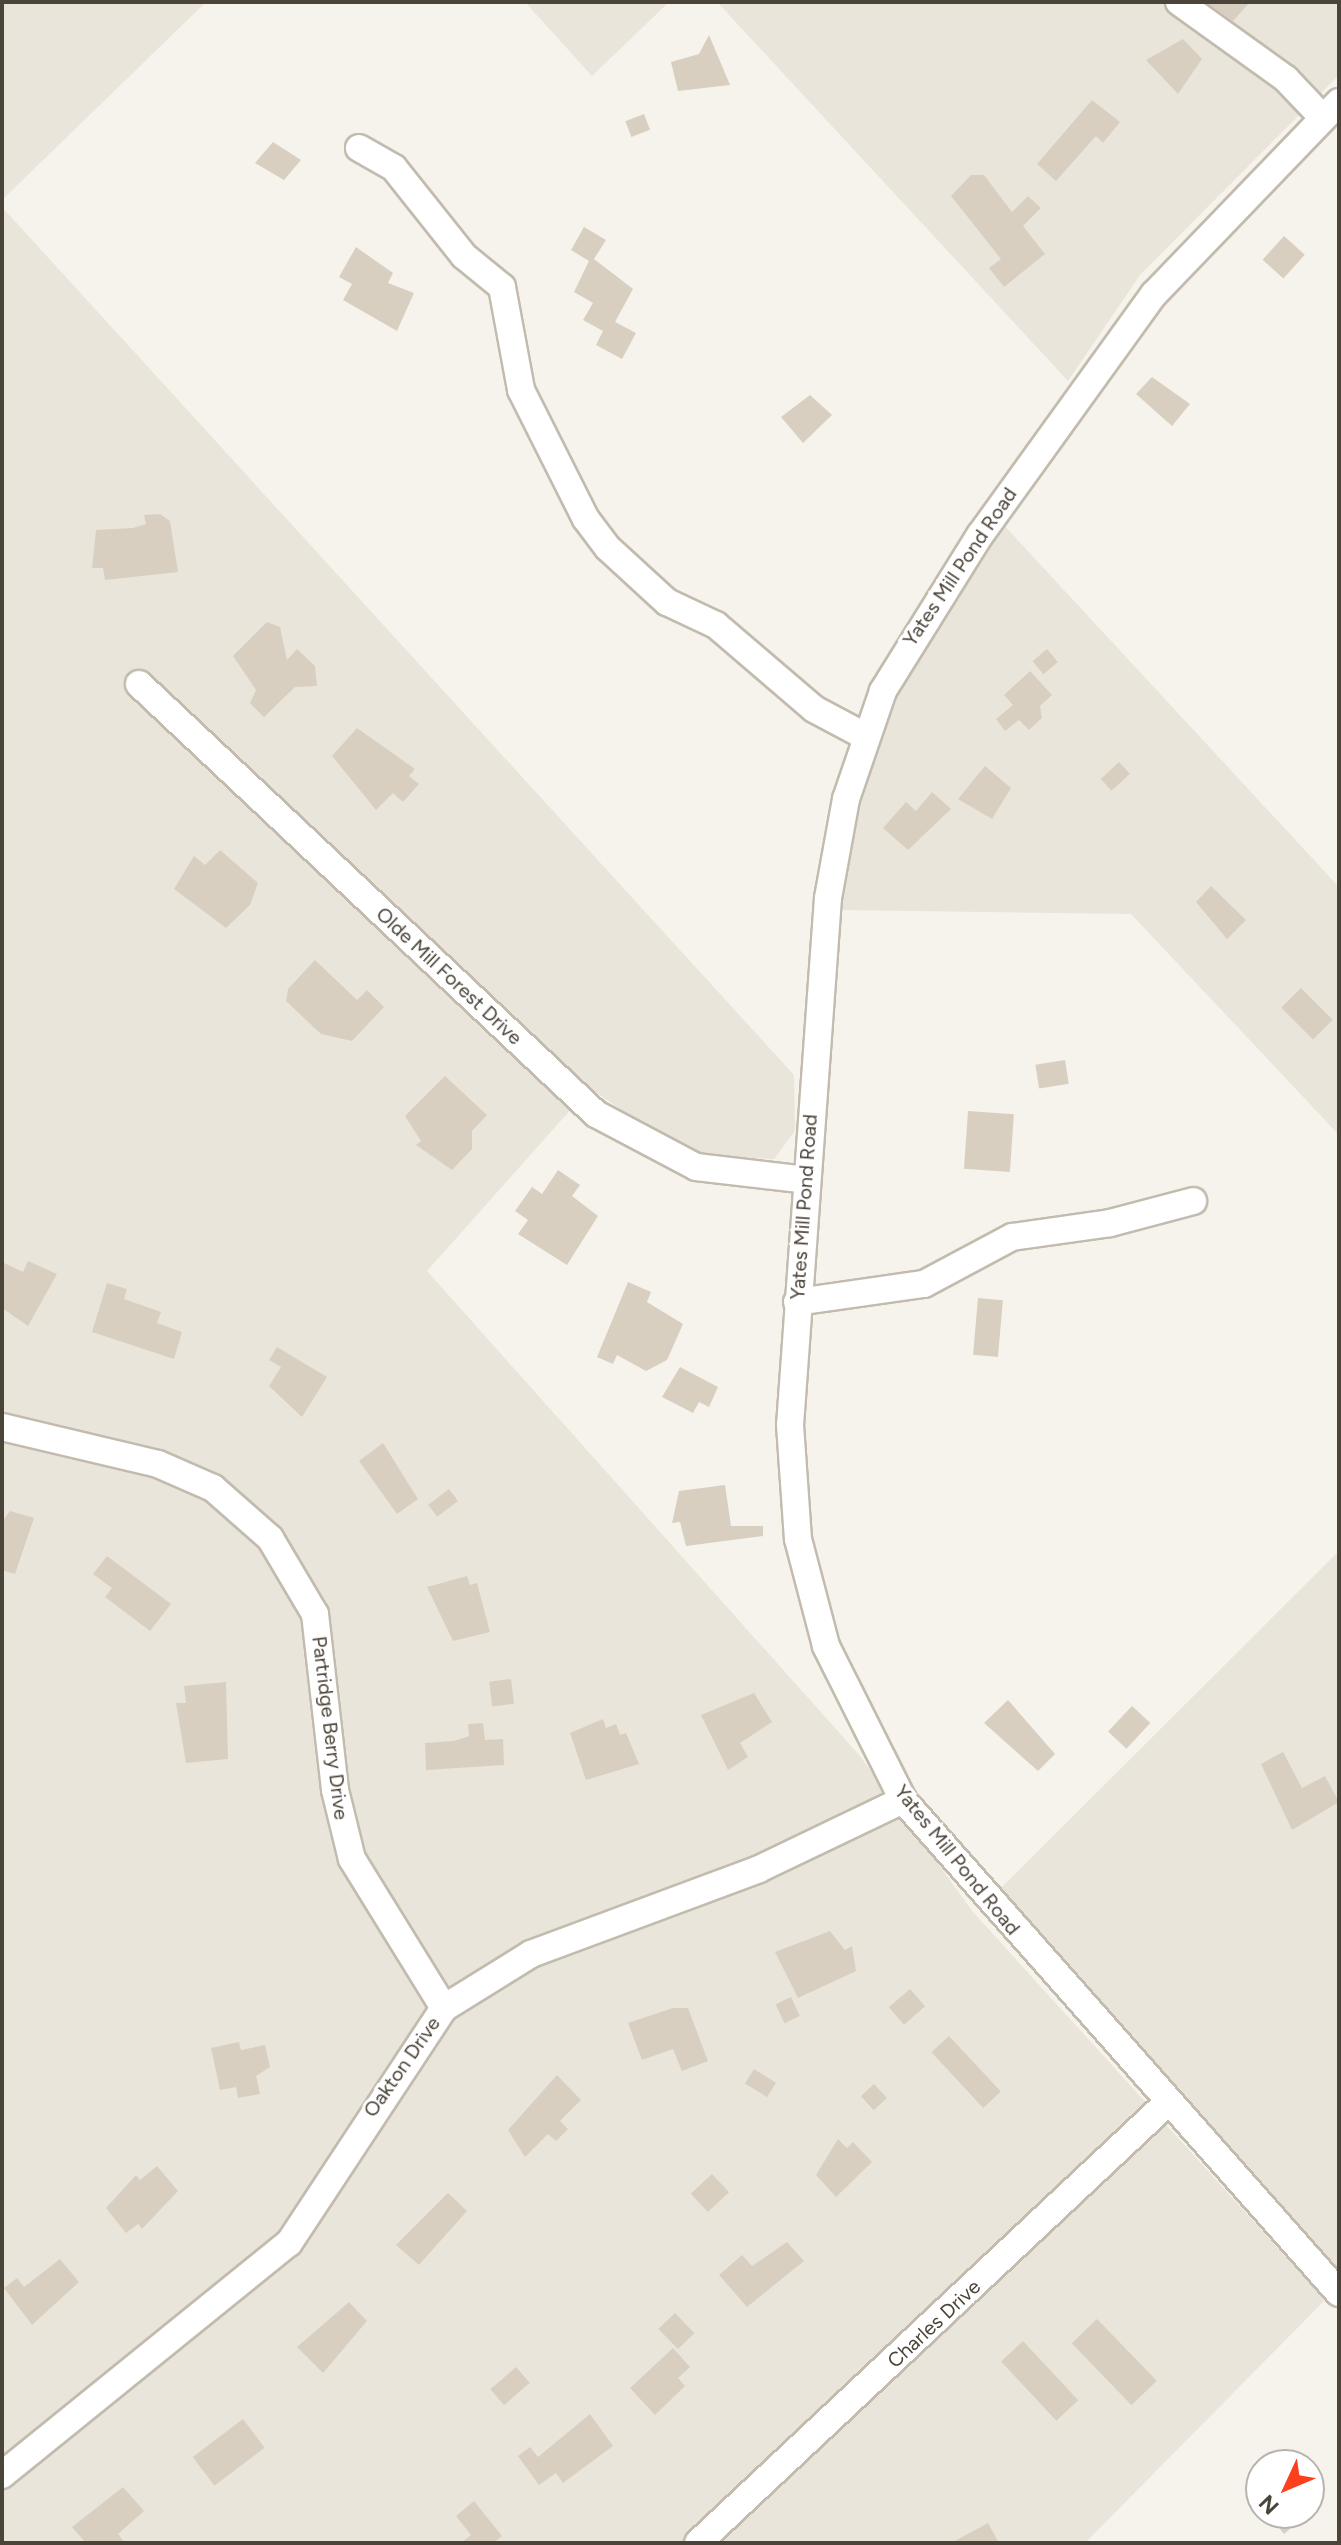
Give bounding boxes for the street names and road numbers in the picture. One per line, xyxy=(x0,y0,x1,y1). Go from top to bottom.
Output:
street label: Yates Mill Pond Road xyxy=(898,483,1022,651)
street label: Olde Mill Forest Drive xyxy=(371,902,527,1050)
street label: Yates Mill Pond Road xyxy=(786,1113,822,1301)
street label: Partridge Berry Drive xyxy=(307,1635,353,1821)
street label: Yates Mill Pond Road xyxy=(889,1780,1025,1940)
street label: Oakton Drive xyxy=(359,2012,445,2122)
street label: Charles Drive xyxy=(883,2275,985,2373)

